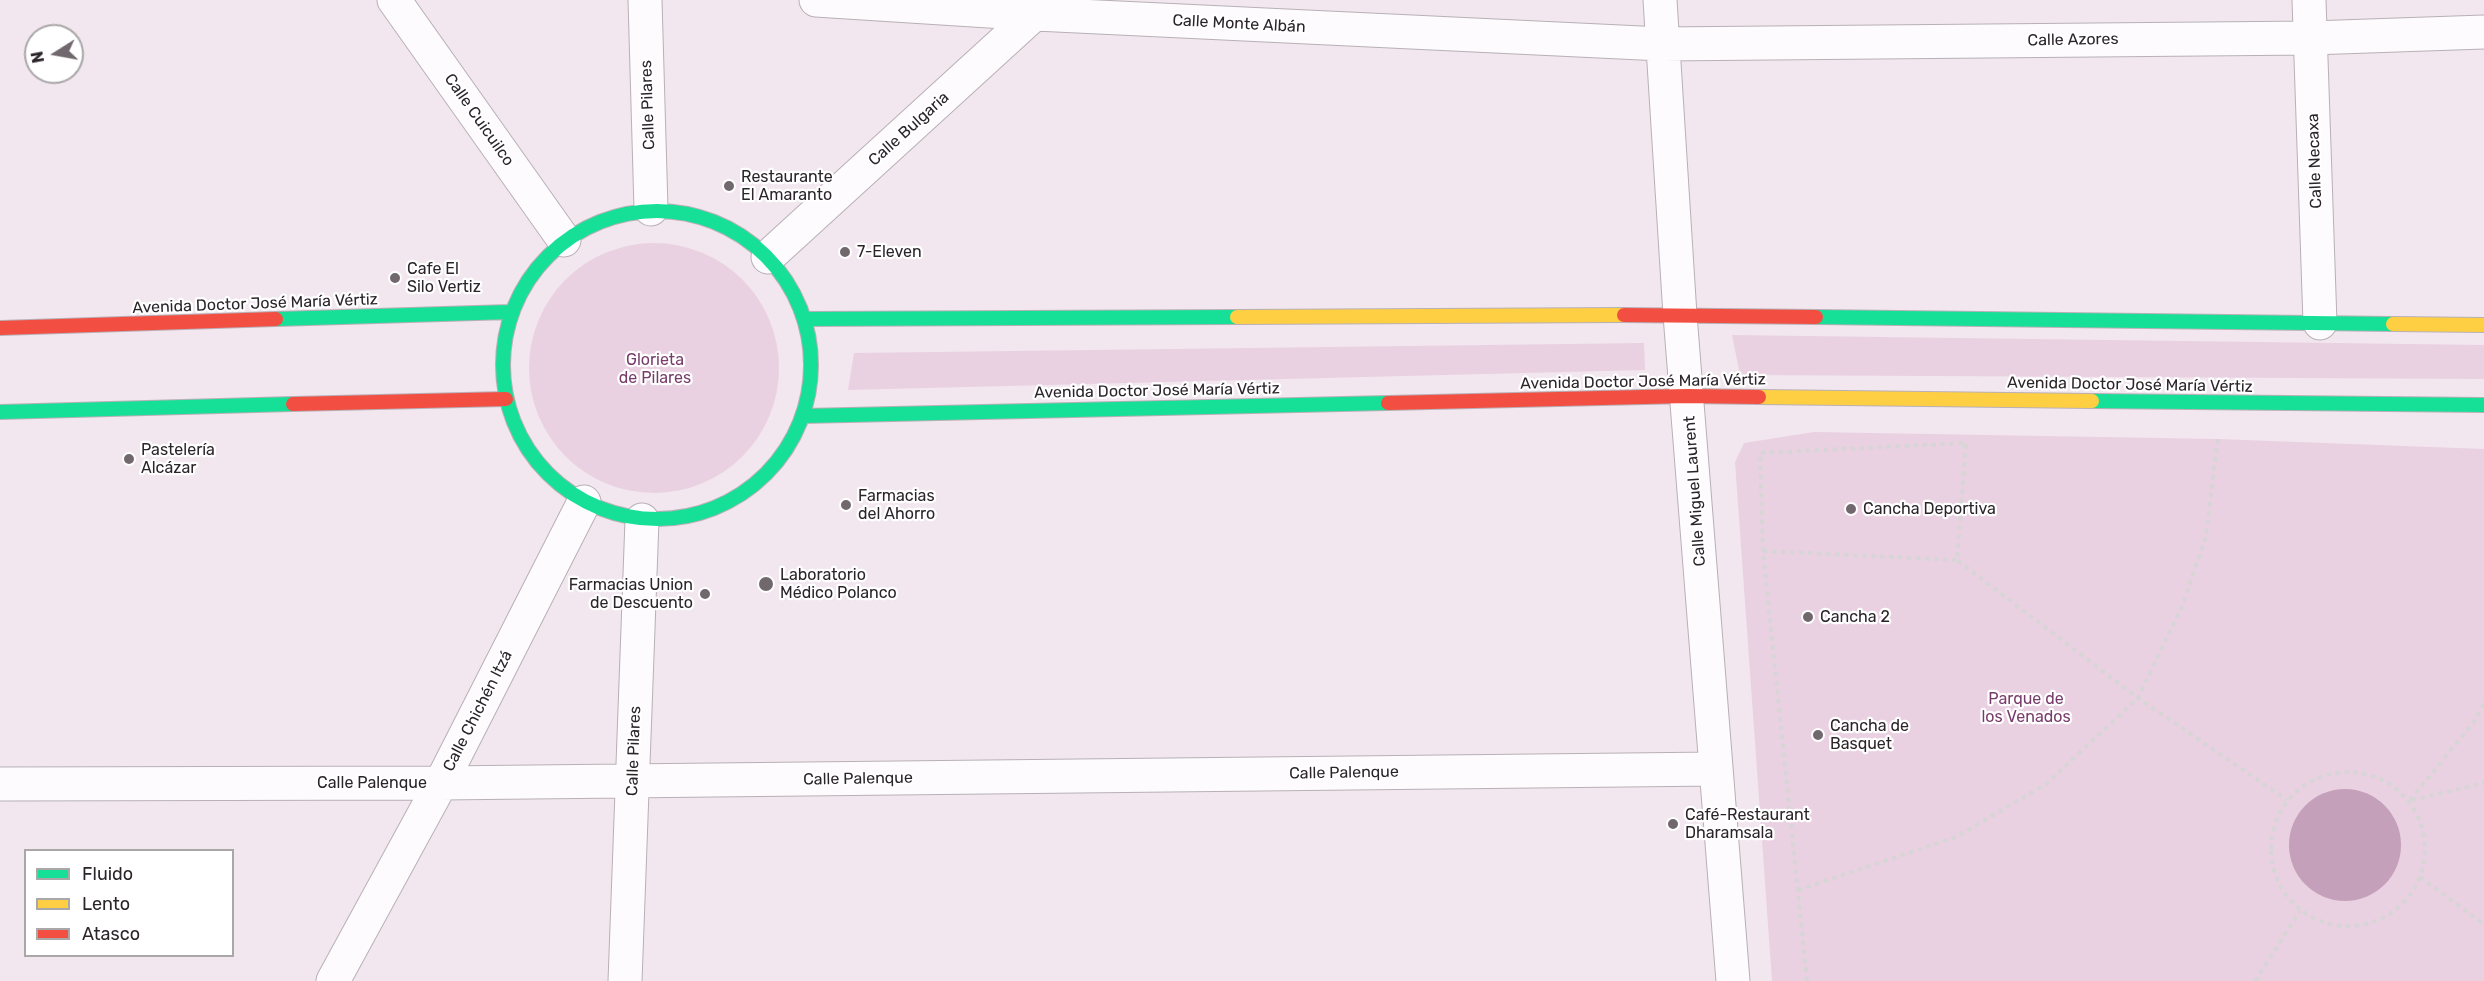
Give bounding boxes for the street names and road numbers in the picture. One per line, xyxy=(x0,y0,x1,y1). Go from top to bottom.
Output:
street label: Calle Monte Albán xyxy=(1172,11,1306,37)
street label: Calle Azores xyxy=(2027,30,2119,50)
street label: Calle Pilares xyxy=(637,60,659,150)
street label: Calle Cuicuilco xyxy=(440,70,518,170)
street label: Calle Bulgaria xyxy=(865,88,953,170)
street label: Calle Necaxa xyxy=(2304,113,2326,209)
street label: Avenida Doctor José María Vértiz xyxy=(132,290,378,318)
street label: Avenida Doctor José María Vértiz xyxy=(1520,370,1766,394)
street label: Avenida Doctor José María Vértiz xyxy=(2007,373,2253,397)
street label: Avenida Doctor José María Vértiz xyxy=(1034,379,1280,403)
street label: Calle Miguel Laurent xyxy=(1680,415,1710,567)
street label: Calle Chichén Itzá xyxy=(439,647,517,775)
street label: Calle Pilares xyxy=(623,706,645,796)
street label: Calle Palenque xyxy=(1289,762,1399,784)
street label: Calle Palenque xyxy=(803,768,913,790)
street label: Calle Palenque xyxy=(317,773,427,793)

